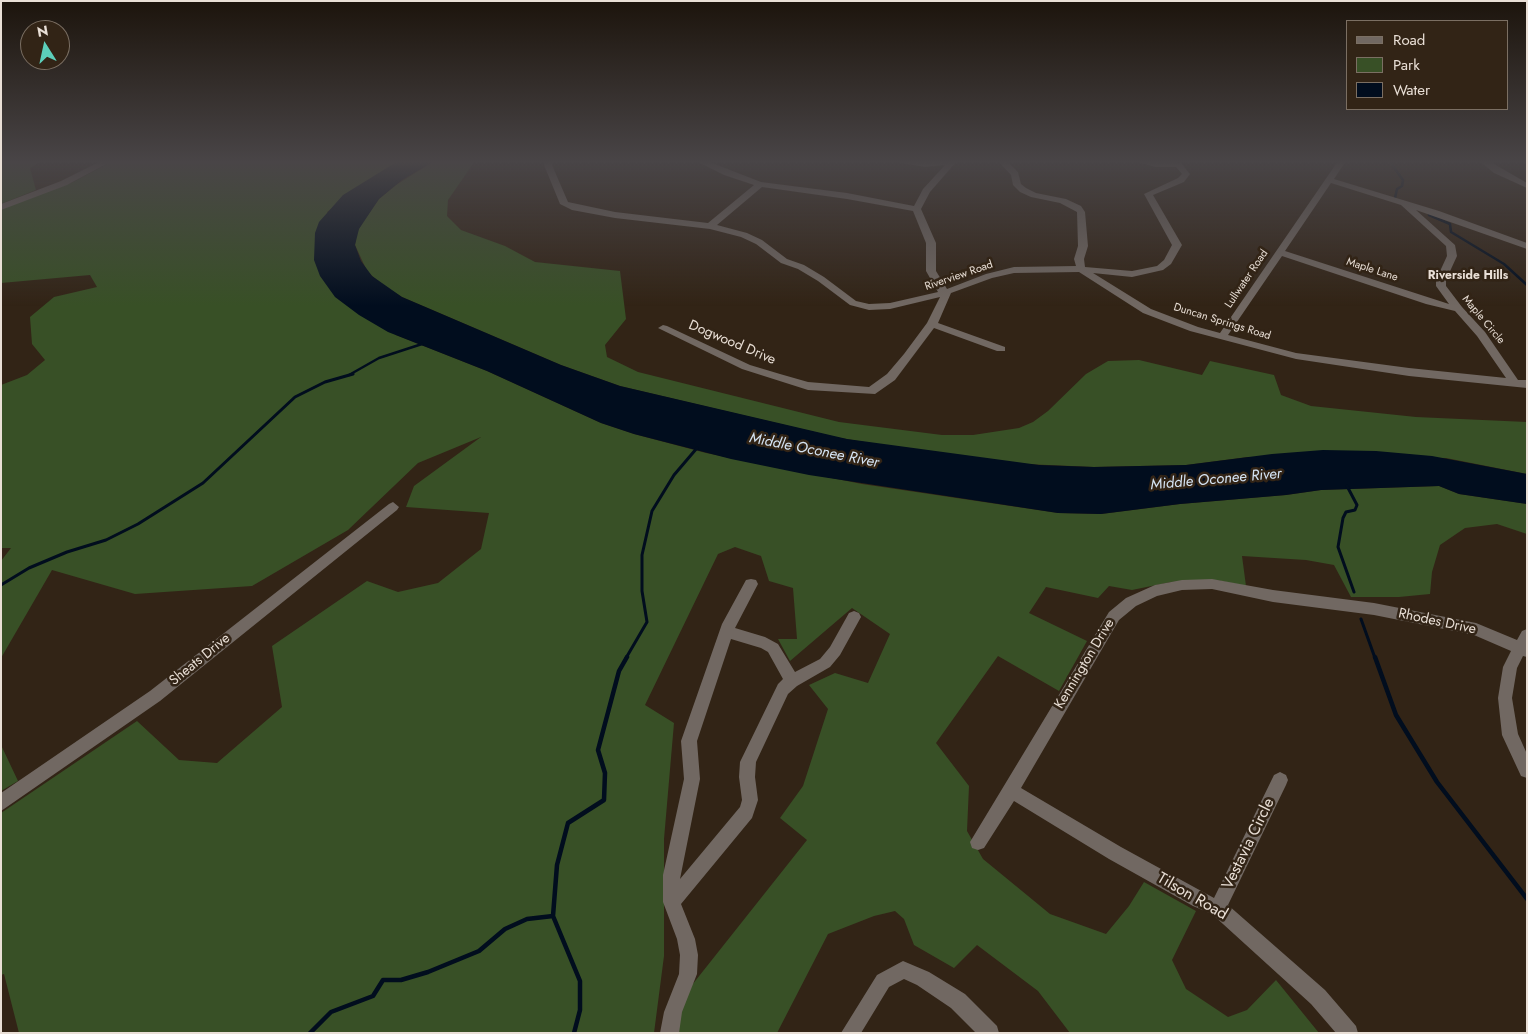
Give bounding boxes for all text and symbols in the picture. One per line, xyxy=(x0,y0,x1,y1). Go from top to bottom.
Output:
north arrow xyxy=(20,20,70,70)
text: N xyxy=(35,20,50,42)
legend xyxy=(1346,20,1508,110)
text: Road xyxy=(1393,29,1425,51)
text: Park xyxy=(1393,54,1420,76)
text: Water xyxy=(1393,79,1430,101)
street label: Lullwater Road xyxy=(1223,247,1271,311)
street label: Maple Lane xyxy=(1344,255,1400,285)
street label: Riverview Road xyxy=(923,258,995,294)
district label: Riverside Hills xyxy=(1428,269,1508,283)
street label: Maple Circle xyxy=(1459,293,1507,347)
street label: Duncan Springs Road xyxy=(1172,301,1272,343)
street label: Dogwood Drive xyxy=(686,317,778,369)
water label: Middle Oconee River xyxy=(748,430,880,472)
water label: Middle Oconee River xyxy=(1150,465,1282,495)
street label: Rhodes Drive xyxy=(1397,606,1477,638)
street label: Kennington Drive xyxy=(1052,616,1118,712)
street label: Sheats Drive xyxy=(166,630,234,690)
street label: Vestavia Circle xyxy=(1219,795,1279,893)
street label: Tilson Road xyxy=(1153,869,1231,925)

